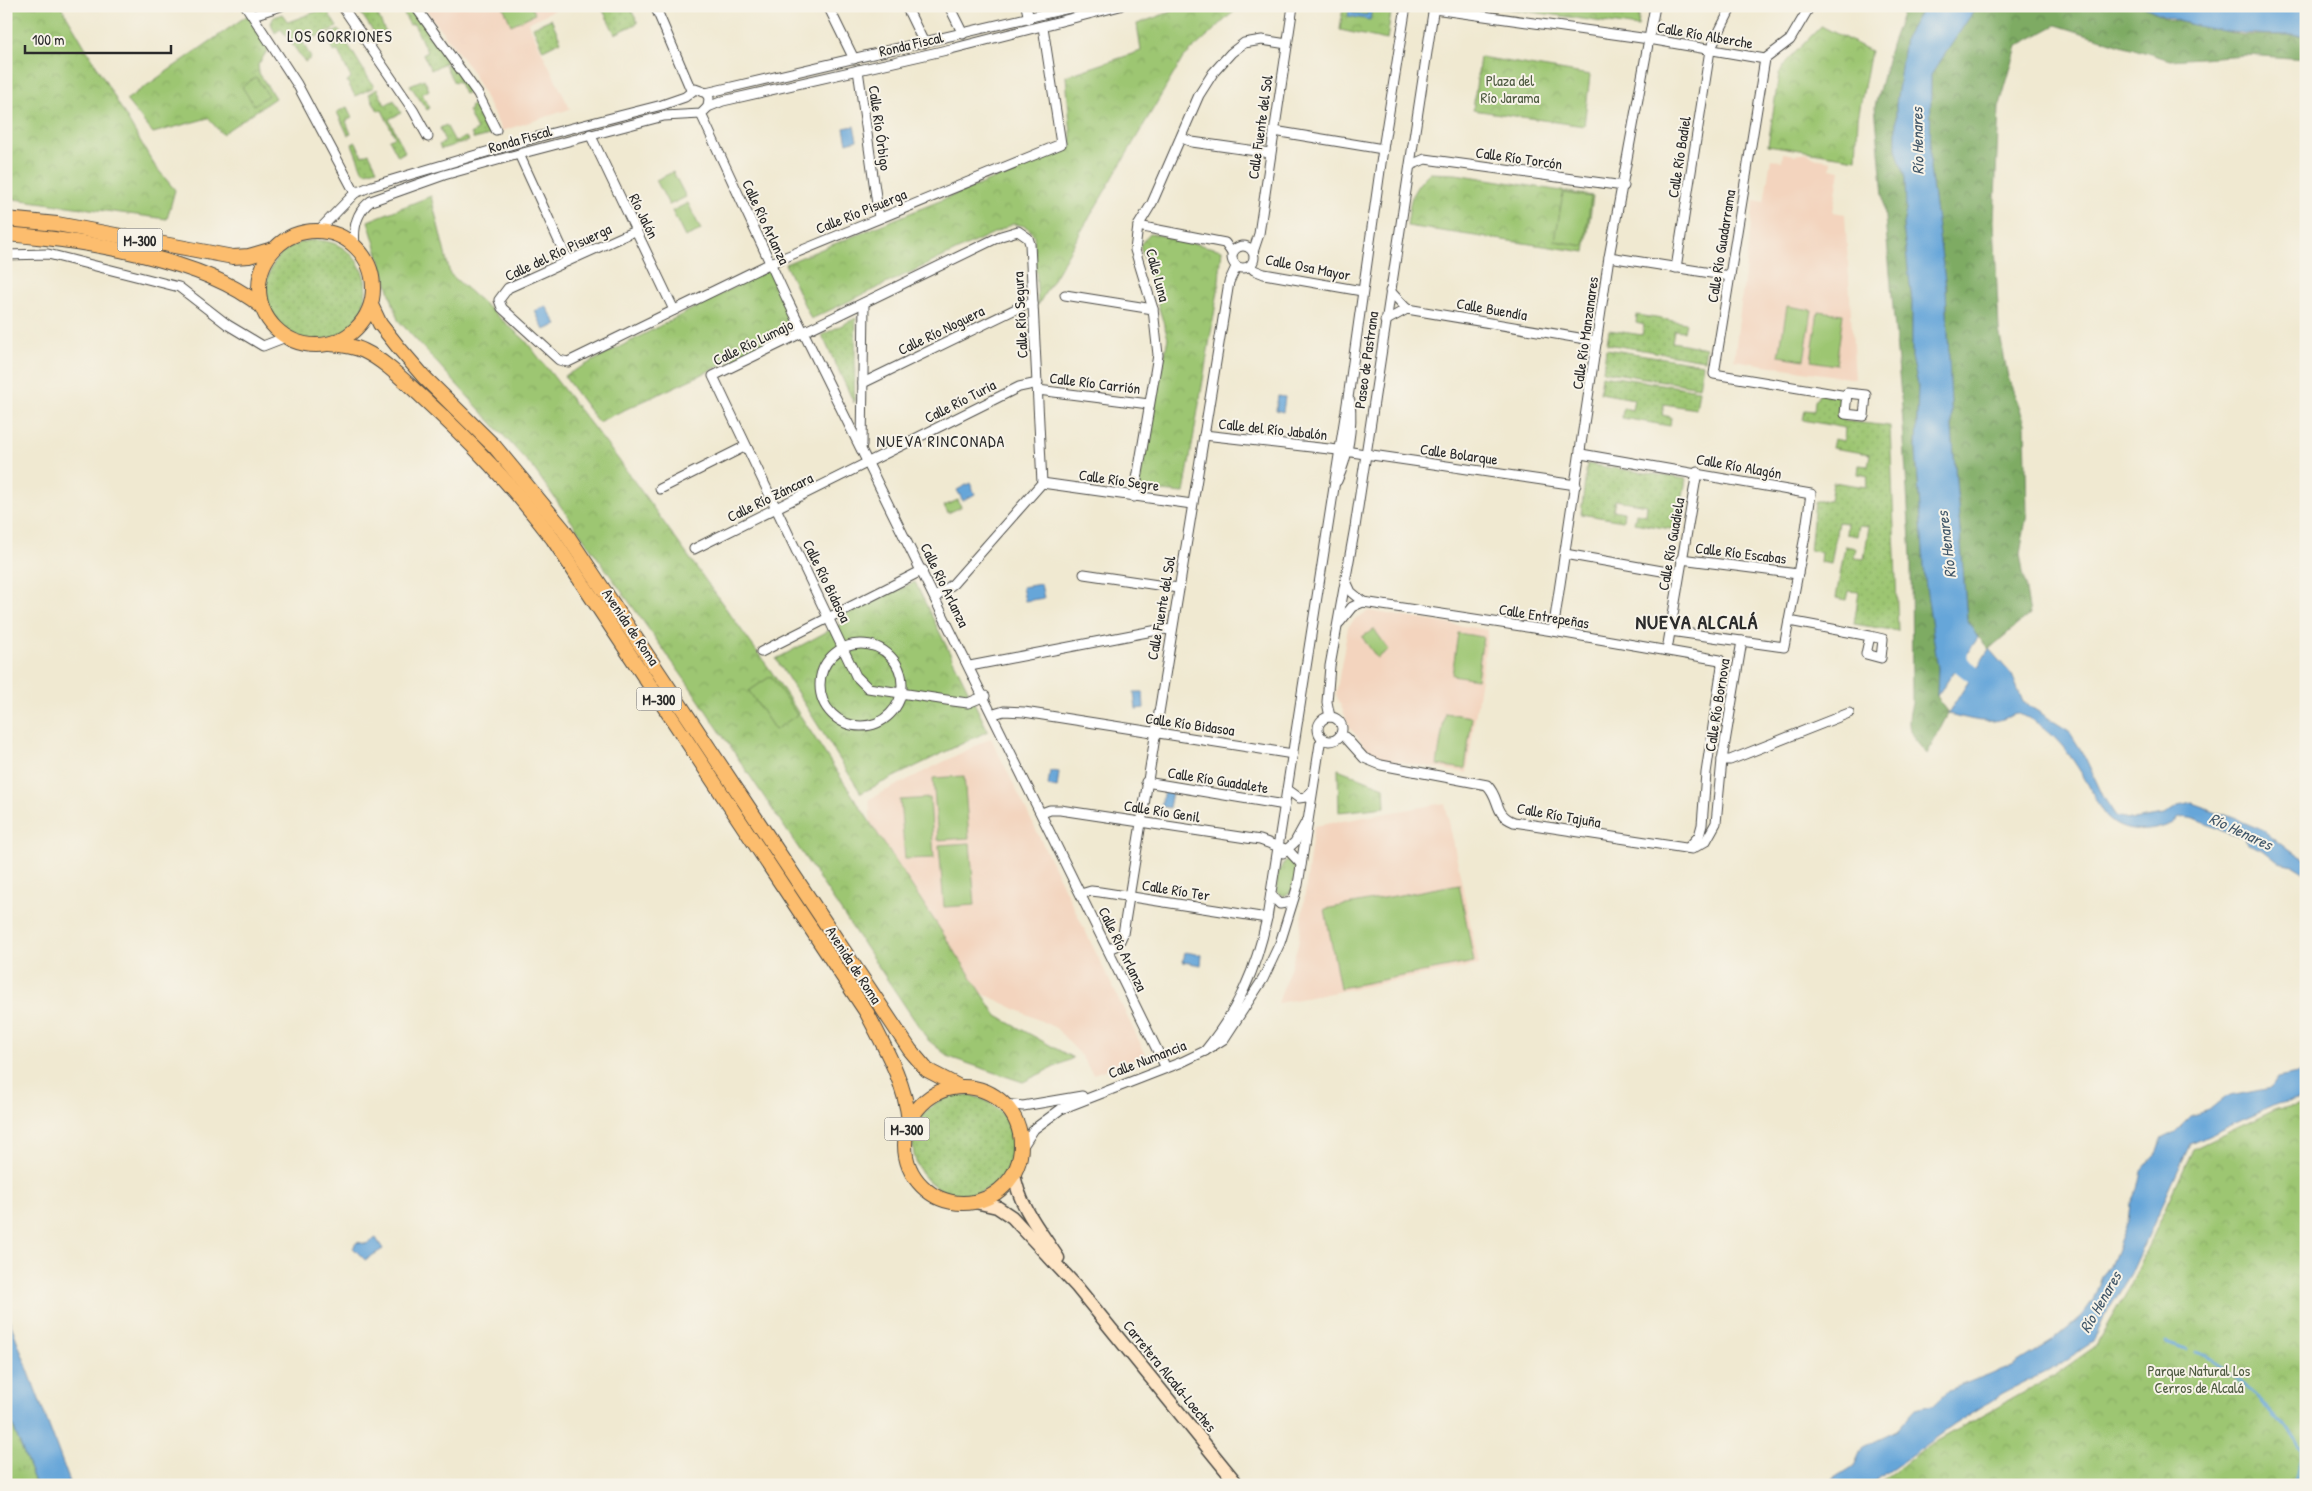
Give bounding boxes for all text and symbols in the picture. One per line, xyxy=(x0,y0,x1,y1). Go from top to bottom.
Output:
street label: Calle Río Alberche xyxy=(1655,16,1755,54)
scale bar xyxy=(25,22,171,54)
district label: LOS GORRIONES xyxy=(287,25,393,47)
street label: Ronda Fiscal xyxy=(877,26,945,62)
text: 100 m xyxy=(32,29,65,50)
park label: Plaza del Río Jarama xyxy=(1481,70,1540,108)
street label: Calle Fuente del Sol xyxy=(1242,73,1278,181)
street label: Calle Río Órbigo xyxy=(864,84,896,172)
water label: Río Henares xyxy=(1905,105,1929,175)
street label: Calle Río Badiel xyxy=(1662,115,1696,199)
street label: Ronda Fiscal xyxy=(486,120,554,158)
street label: Calle Río Torcón xyxy=(1474,142,1564,174)
street label: Calle Río Arlanza xyxy=(737,176,795,268)
street label: Calle Río Pisuerga xyxy=(812,183,910,239)
street label: Calle Río Guadarrama xyxy=(1702,188,1740,304)
street label: Río Jalón xyxy=(624,190,664,242)
street label: Calle del Río Pisuerga xyxy=(501,218,615,286)
road number: M-300 xyxy=(118,228,162,252)
street label: Calle Luna xyxy=(1141,246,1175,304)
street label: Calle Osa Mayor xyxy=(1264,248,1353,286)
street label: Calle Río Segura xyxy=(1007,271,1033,359)
street label: Calle Río Manzanares xyxy=(1567,275,1603,391)
street label: Calle Buendía xyxy=(1455,292,1529,326)
street label: Calle Río Noguera xyxy=(894,300,988,360)
street label: Paseo de Pastrana xyxy=(1349,310,1383,410)
street label: Calle Río Lumajo xyxy=(709,314,797,370)
street label: Calle Río Carrión xyxy=(1048,367,1142,399)
street label: Calle Río Turia xyxy=(921,374,999,428)
street label: Calle del Río Jabalón xyxy=(1218,413,1329,445)
district label: NUEVA RINCONADA xyxy=(877,430,1005,452)
street label: Calle Bolarque xyxy=(1419,438,1499,470)
street label: Calle Río Alagón xyxy=(1695,448,1784,484)
street label: Calle Río Segre xyxy=(1077,464,1161,496)
street label: Calle Río Záncara xyxy=(723,467,817,527)
street label: Calle Río Guadiela xyxy=(1653,496,1690,592)
water label: Río Henares xyxy=(1931,509,1961,580)
street label: Calle Río Bidasoa xyxy=(798,536,856,626)
street label: Calle Río Escabas xyxy=(1694,537,1788,569)
street label: Calle Río Arlanza xyxy=(915,539,975,631)
street label: Calle Fuente del Sol xyxy=(1142,554,1180,662)
street label: Avenida de Roma xyxy=(597,584,665,670)
street label: Calle Entrepeñas xyxy=(1497,599,1591,634)
district label: NUEVA ALCALÁ xyxy=(1635,608,1759,635)
street label: Calle Río Bornova xyxy=(1699,657,1735,753)
road number: M-300 xyxy=(636,688,682,711)
street label: Calle Río Bidasoa xyxy=(1144,707,1236,741)
street label: Calle Río Guadalete xyxy=(1166,762,1270,798)
street label: Calle Río Genil xyxy=(1122,795,1202,827)
street label: Calle Río Tajuña xyxy=(1515,797,1603,833)
water label: Río Henares xyxy=(2206,807,2278,856)
street label: Calle Río Ter xyxy=(1141,874,1212,906)
street label: Calle Río Arlanza xyxy=(1093,903,1153,995)
street label: Avenida de Roma xyxy=(821,922,887,1008)
street label: Calle Numancia xyxy=(1105,1034,1189,1083)
road number: M-300 xyxy=(884,1118,930,1140)
water label: Río Henares xyxy=(2074,1266,2127,1337)
street label: Carretera Alcalá-Loeches xyxy=(1118,1316,1222,1437)
park label: Parque Natural Los Cerros de Alcalá xyxy=(2148,1360,2251,1398)

